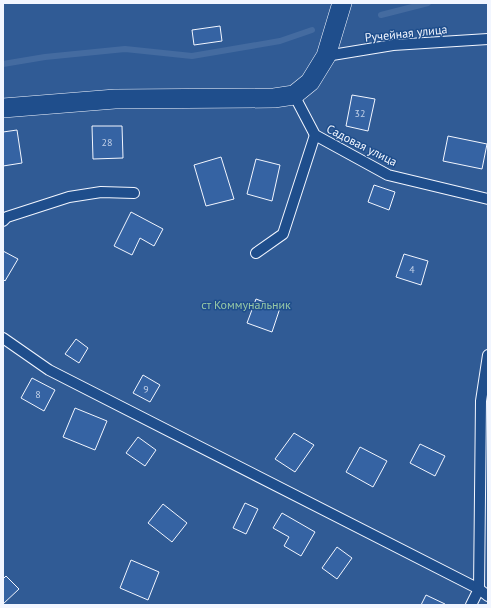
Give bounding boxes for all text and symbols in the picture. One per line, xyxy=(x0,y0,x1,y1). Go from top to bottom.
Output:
street label: Ручейная улица xyxy=(364,21,448,45)
house number: 32 xyxy=(355,107,365,120)
street label: Садовая улица xyxy=(324,121,400,169)
house number: 28 xyxy=(102,136,112,149)
house number: 4 xyxy=(409,263,415,276)
park label: ст Коммунальник xyxy=(201,297,291,312)
house number: 9 xyxy=(143,383,149,396)
house number: 8 xyxy=(35,388,41,401)

